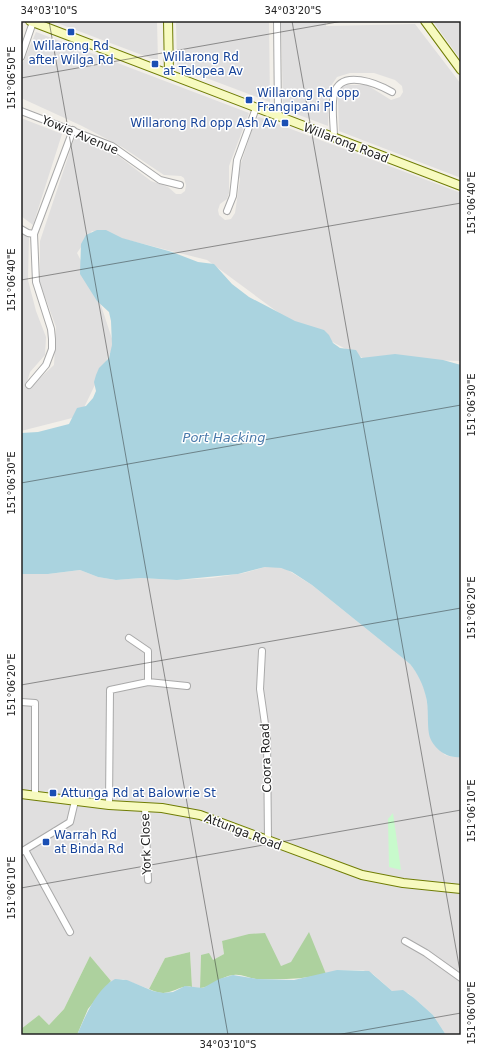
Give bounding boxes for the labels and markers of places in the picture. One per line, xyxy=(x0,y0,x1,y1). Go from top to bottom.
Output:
marker: Willarong Rd after Wilga Rd xyxy=(66,27,76,37)
place label: Willarong Rd after Wilga Rd xyxy=(28,39,114,67)
place label: Willarong Rd at Telopea Av xyxy=(163,50,243,78)
marker: Willarong Rd at Telopea Av xyxy=(150,59,160,69)
place label: Willarong Rd opp Frangipani Pl xyxy=(257,86,359,114)
marker: Willarong Rd opp Frangipani Pl xyxy=(244,95,254,105)
place label: Willarong Rd opp Ash Av xyxy=(130,116,277,130)
marker: Willarong Rd opp Ash Av xyxy=(280,118,290,128)
place label: Attunga Rd at Balowrie St xyxy=(61,786,216,800)
marker: Attunga Rd at Balowrie St xyxy=(48,788,58,798)
place label: Warrah Rd at Binda Rd xyxy=(54,828,124,856)
marker: Warrah Rd at Binda Rd xyxy=(41,837,51,847)

